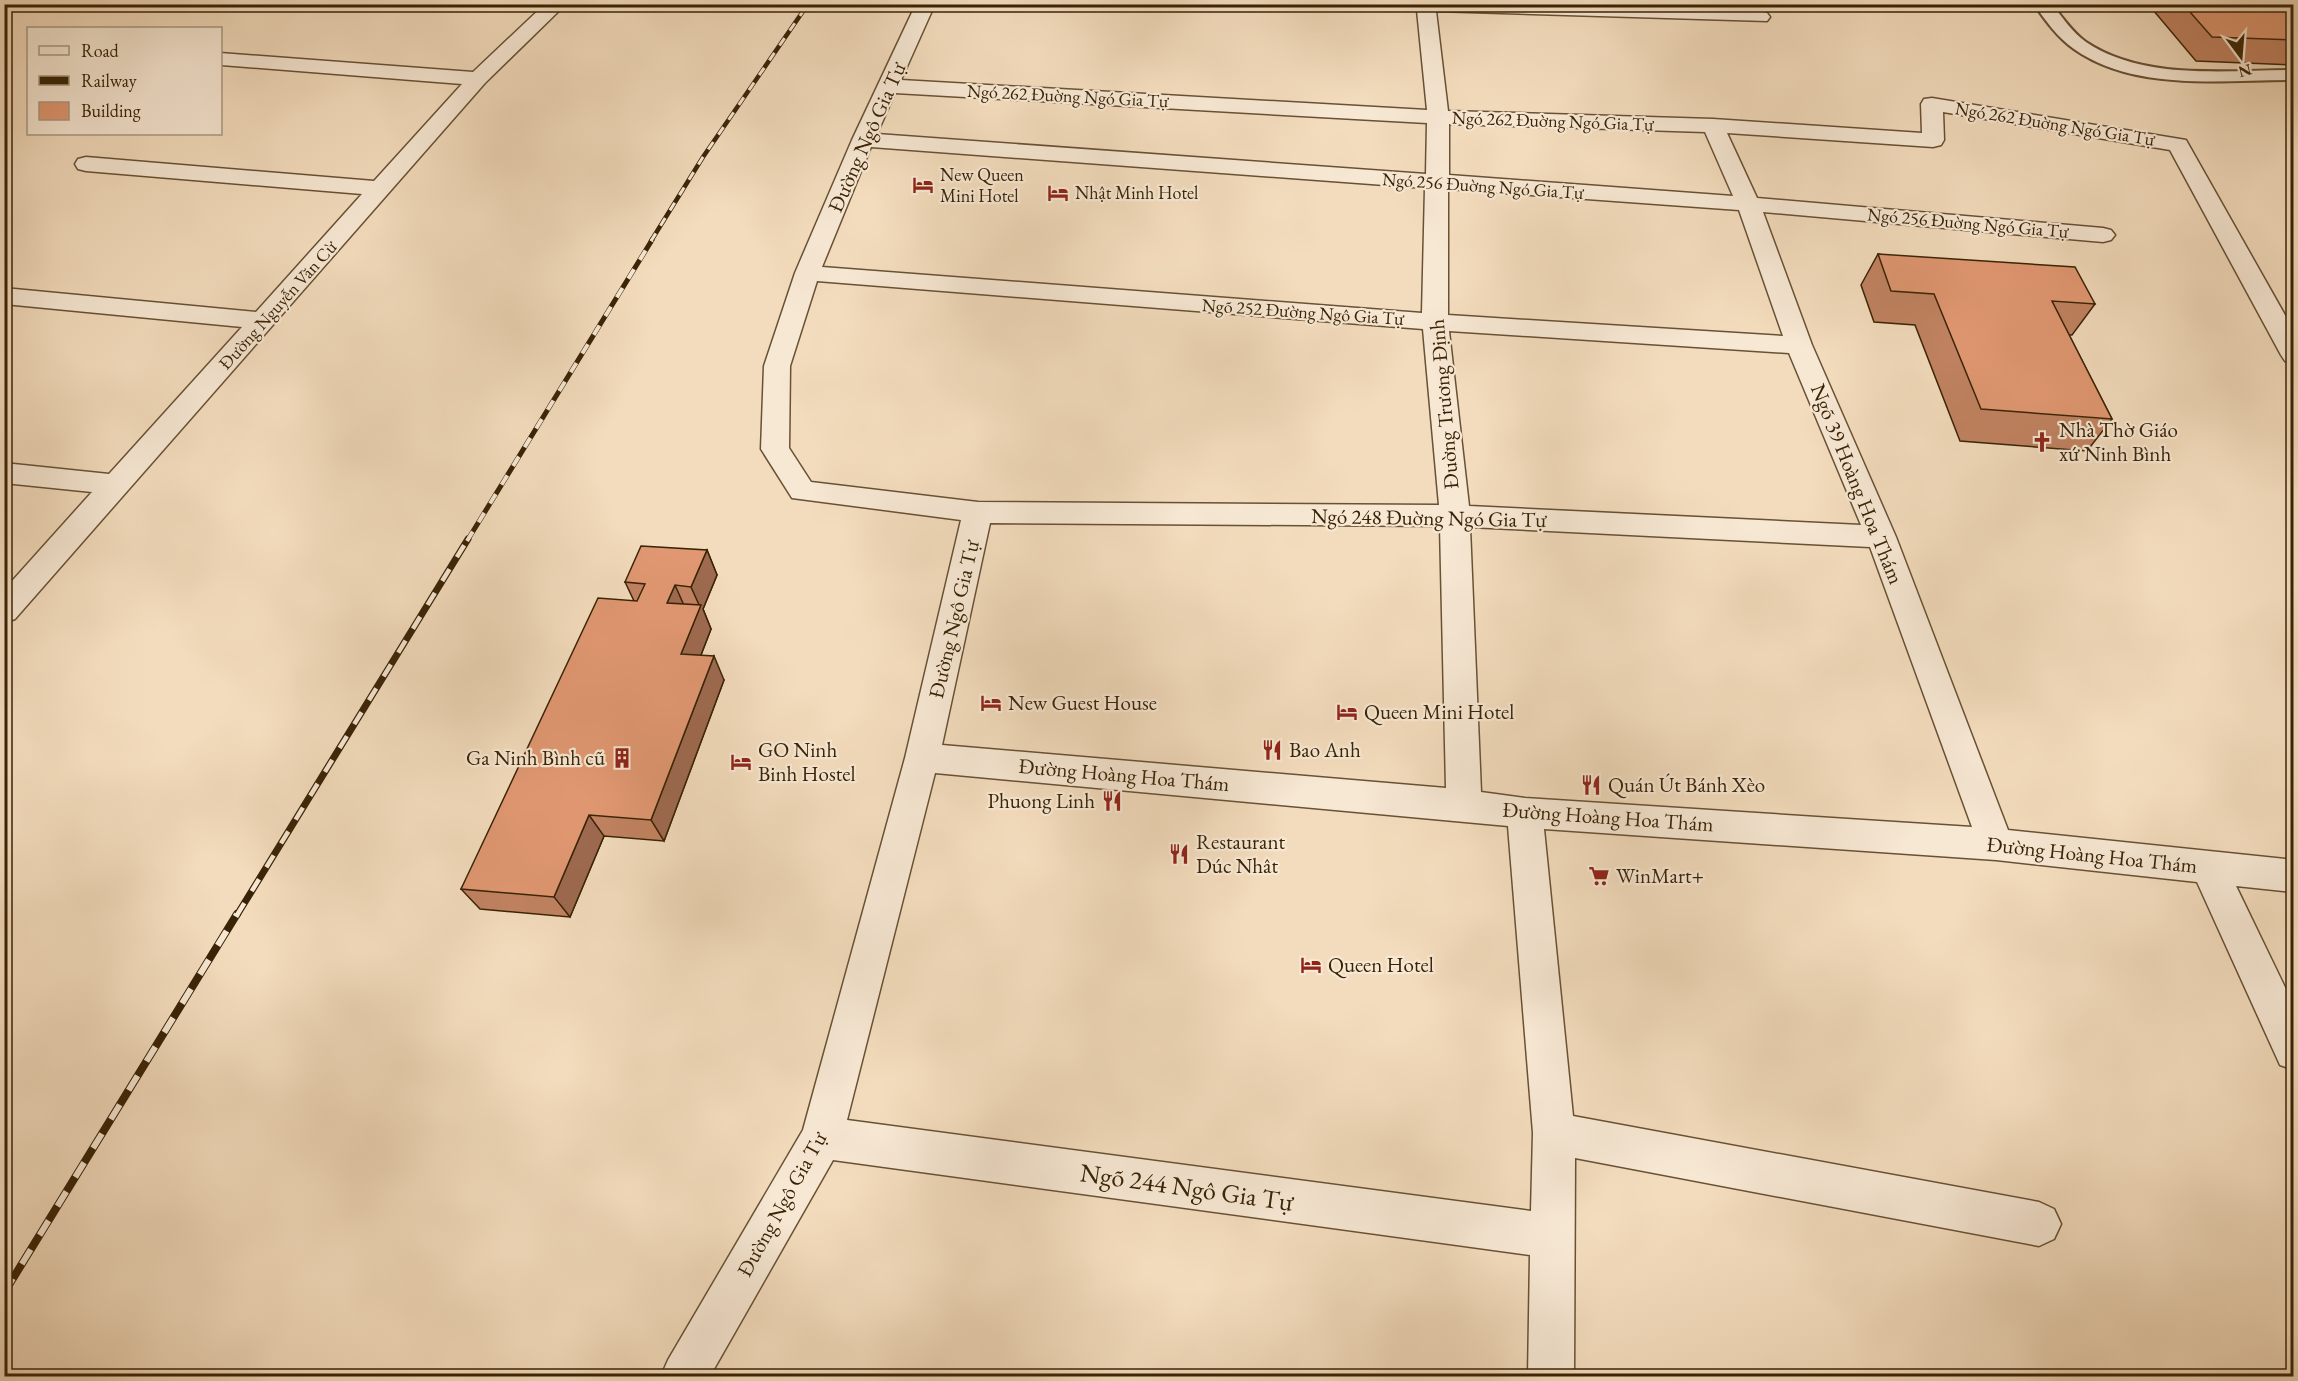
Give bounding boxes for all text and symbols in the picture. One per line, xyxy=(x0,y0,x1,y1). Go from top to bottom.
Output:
legend xyxy=(27,27,222,135)
north arrow xyxy=(2211,27,2271,87)
text: Road xyxy=(81,39,120,62)
street label: Đường Ngô Gia Tự xyxy=(821,57,912,216)
text: N xyxy=(2236,59,2254,83)
text: Railway xyxy=(81,69,137,92)
street label: Ngó 262 Đuờng Ngó Gia Tự xyxy=(966,79,1171,112)
street label: Ngó 262 Đuờng Ngó Gia Tự xyxy=(1953,96,2158,151)
text: Building xyxy=(81,99,141,122)
street label: Ngó 262 Đuờng Ngó Gia Tự xyxy=(1452,105,1655,136)
place label: New Queen Mini Hotel xyxy=(940,163,1024,207)
street label: Ngó 256 Đuờng Ngó Gia Tự xyxy=(1381,167,1586,204)
hotel icon: New Queen Mini Hotel xyxy=(911,173,935,197)
hotel icon: Nhật Minh Hotel xyxy=(1046,181,1070,205)
place label: Nhật Minh Hotel xyxy=(1075,181,1198,204)
street label: Ngó 256 Đuờng Ngó Gia Tự xyxy=(1866,202,2071,243)
street label: Đường Nguyễn Văn Cừ xyxy=(213,235,342,374)
street label: Ngõ 252 Đường Ngô Gia Tự xyxy=(1201,293,1406,330)
street label: Đuờng Trương Định xyxy=(1423,318,1464,490)
street label: Ngõ 39 Hoàng Hoa Thám xyxy=(1805,380,1910,588)
place label: Nhà Thờ Giáo xứ Ninh Bình xyxy=(2059,416,2178,467)
church icon: Nhà Thờ Giáo xứ Ninh Bình xyxy=(2030,430,2054,454)
street label: Ngó 248 Đuờng Ngó Gia Tự xyxy=(1311,502,1547,533)
street label: Đường Ngô Gia Tự xyxy=(922,537,985,701)
place label: New Guest House xyxy=(1008,689,1157,716)
hotel icon: New Guest House xyxy=(979,691,1003,715)
place label: Queen Mini Hotel xyxy=(1364,698,1514,726)
hotel icon: Queen Mini Hotel xyxy=(1335,700,1359,724)
place label: GO Ninh Binh Hostel xyxy=(758,736,856,787)
place label: Bao Anh xyxy=(1289,736,1361,763)
restaurant icon: Bao Anh xyxy=(1260,738,1284,762)
place label: Ga Ninh Bình cũ xyxy=(466,744,605,771)
building icon: Ga Ninh Bình cũ xyxy=(610,746,634,770)
hotel icon: GO Ninh Binh Hostel xyxy=(729,750,753,774)
street label: Đường Hoàng Hoa Thám xyxy=(1017,752,1231,797)
place label: Quán Út Bánh Xèo xyxy=(1608,771,1765,799)
restaurant icon: Quán Út Bánh Xèo xyxy=(1579,773,1603,797)
place label: Phuong Linh xyxy=(987,787,1095,814)
restaurant icon: Phuong Linh xyxy=(1100,789,1124,813)
street label: Đường Hoàng Hoa Thám xyxy=(1502,796,1715,837)
place label: Restaurant Dúc Nhât xyxy=(1196,828,1285,879)
street label: Đường Hoàng Hoa Thám xyxy=(1985,830,2199,879)
restaurant icon: Restaurant Dúc Nhât xyxy=(1167,842,1191,866)
place label: WinMart+ xyxy=(1616,862,1704,889)
supermarket icon: WinMart+ xyxy=(1587,864,1611,888)
place label: Queen Hotel xyxy=(1328,951,1434,979)
hotel icon: Queen Hotel xyxy=(1299,953,1323,977)
street label: Đường Ngô Gia Tự xyxy=(731,1126,833,1281)
street label: Ngõ 244 Ngô Gia Tự xyxy=(1078,1155,1296,1219)

